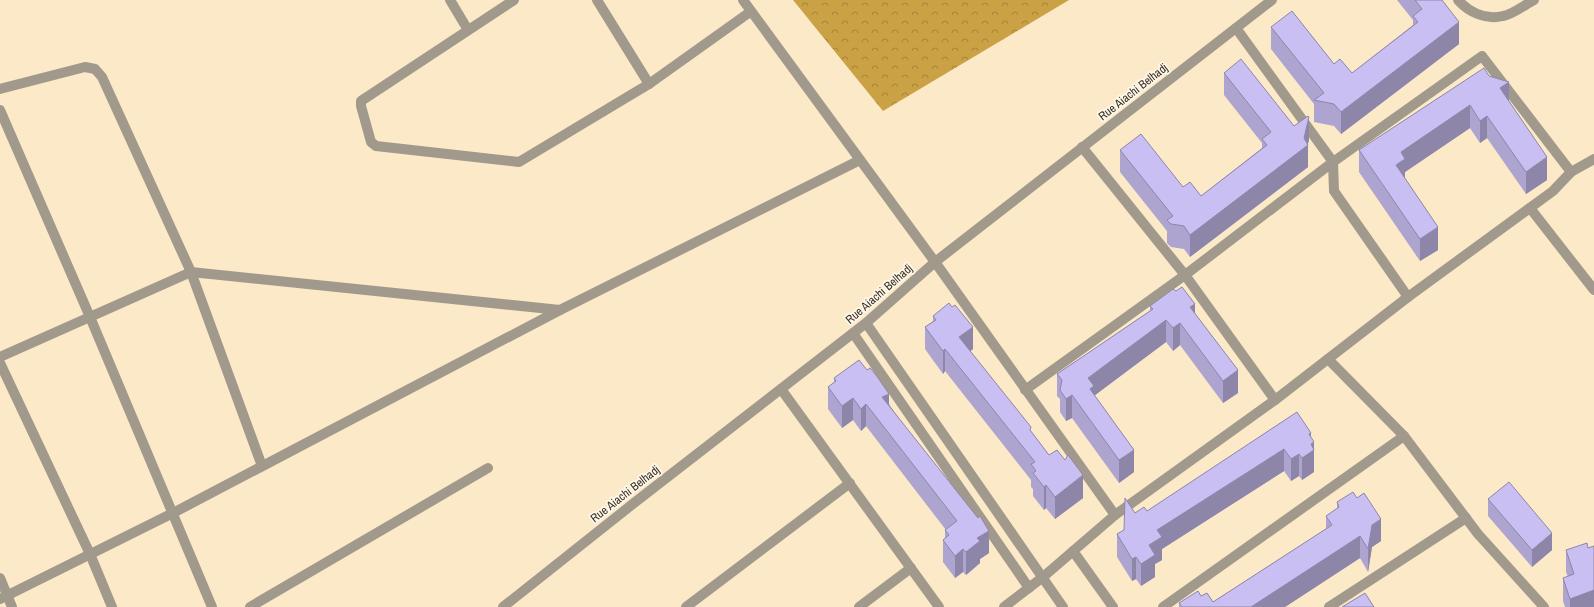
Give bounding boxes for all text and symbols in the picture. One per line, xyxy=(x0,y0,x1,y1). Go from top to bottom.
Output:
street label: Rue Aiachi Belhadj xyxy=(1095,60,1171,124)
street label: Rue Aiachi Belhadj xyxy=(842,261,916,327)
street label: Rue Aiachi Belhadj xyxy=(587,462,663,526)

